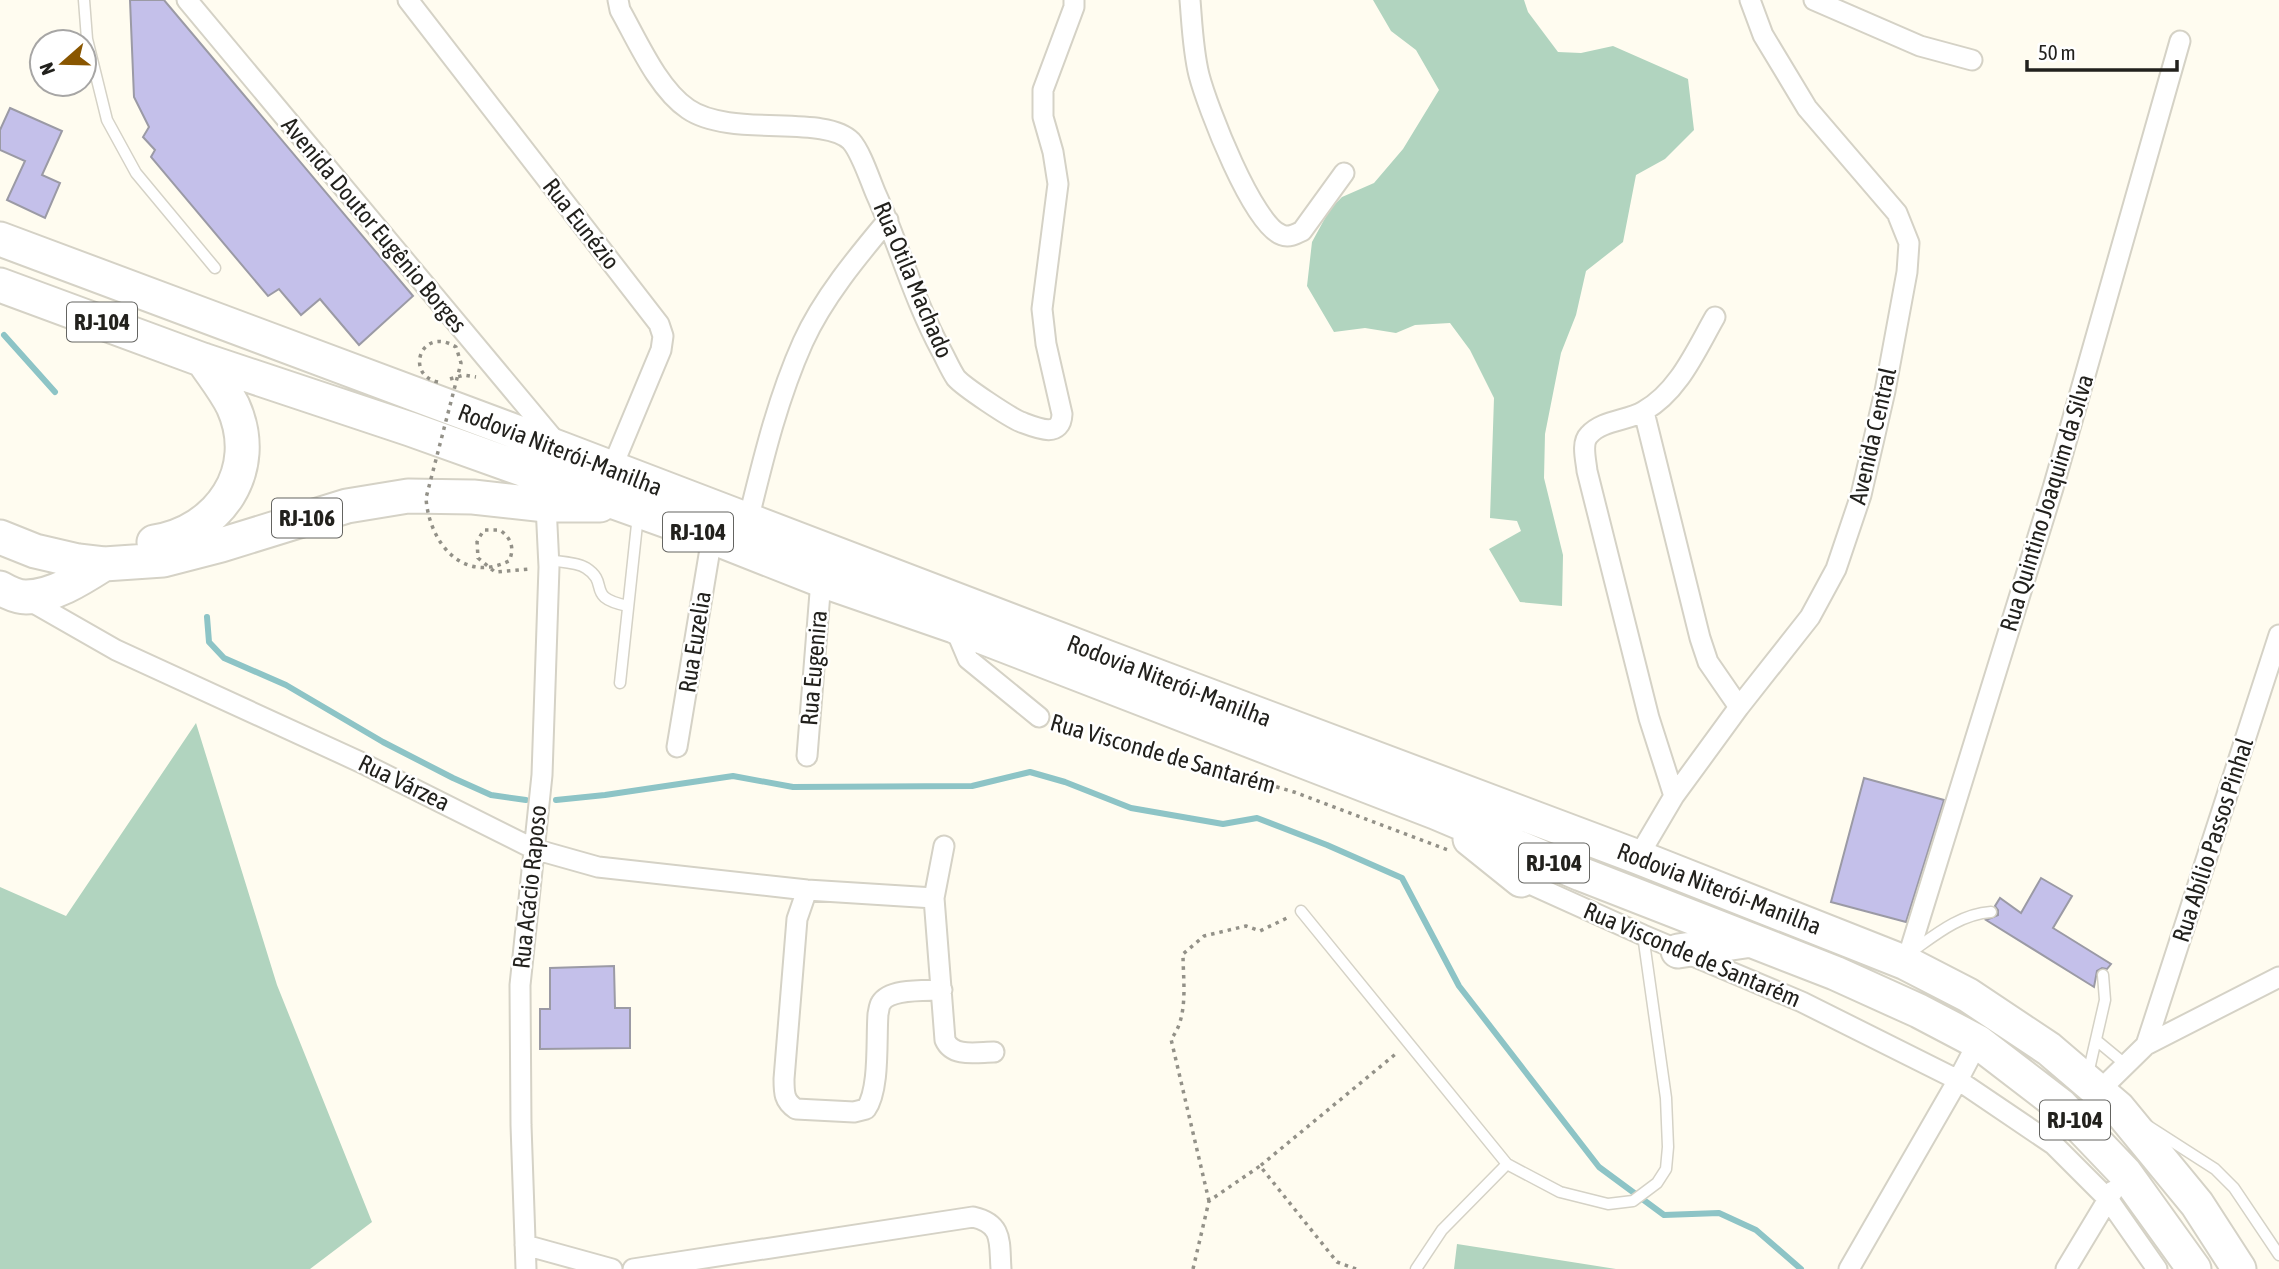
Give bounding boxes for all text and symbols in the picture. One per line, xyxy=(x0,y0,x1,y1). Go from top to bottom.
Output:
north arrow xyxy=(28,28,98,98)
scale bar xyxy=(2027,28,2178,72)
text: 50 m xyxy=(2038,40,2076,64)
text: N xyxy=(35,60,59,78)
street label: Avenida Doutor Eugênio Borges xyxy=(276,112,472,338)
street label: Rua Eunézio xyxy=(538,173,625,274)
street label: Rua Otila Machado xyxy=(868,198,958,362)
road number: RJ-104 xyxy=(67,302,137,342)
street label: Avenida Central xyxy=(1844,364,1902,507)
street label: Rua Quintino Joaquim da Silva xyxy=(1995,371,2098,634)
street label: Rodovia Niterói-Manilha xyxy=(454,398,666,501)
road number: RJ-106 xyxy=(272,498,342,538)
road number: RJ-104 xyxy=(663,512,733,552)
street label: Rua Euzelia xyxy=(673,589,716,695)
street label: Rua Eugenira xyxy=(795,609,832,727)
street label: Rodovia Niterói-Manilha xyxy=(1063,629,1275,732)
street label: Rua Visconde de Santarém xyxy=(1047,708,1279,799)
street label: Rua Abílio Passos Pinhal xyxy=(2167,734,2258,945)
street label: Rua Várzea xyxy=(354,749,454,816)
street label: Rua Acácio Raposo xyxy=(507,804,552,970)
street label: Rodovia Niterói-Manilha xyxy=(1613,837,1825,940)
road number: RJ-104 xyxy=(1519,844,1589,883)
street label: Rua Visconde de Santarém xyxy=(1580,897,1805,1012)
road number: RJ-104 xyxy=(2040,1100,2110,1140)

